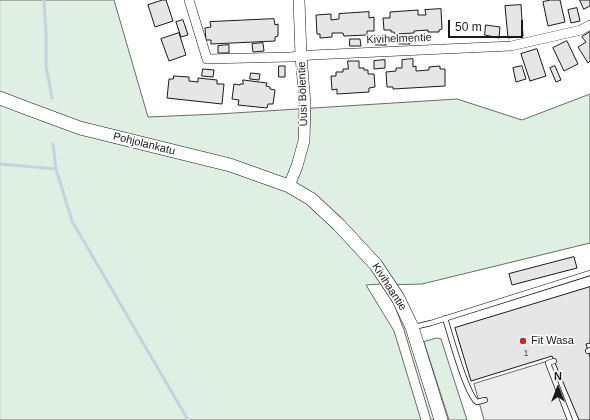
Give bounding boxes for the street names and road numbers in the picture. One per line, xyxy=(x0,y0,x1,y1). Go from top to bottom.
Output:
street label: Kivihelmentie xyxy=(366,31,432,47)
street label: Uusi Bölentie xyxy=(295,61,311,127)
street label: Pohjolankatu xyxy=(112,130,176,158)
street label: Kivihaantie xyxy=(369,261,409,313)

